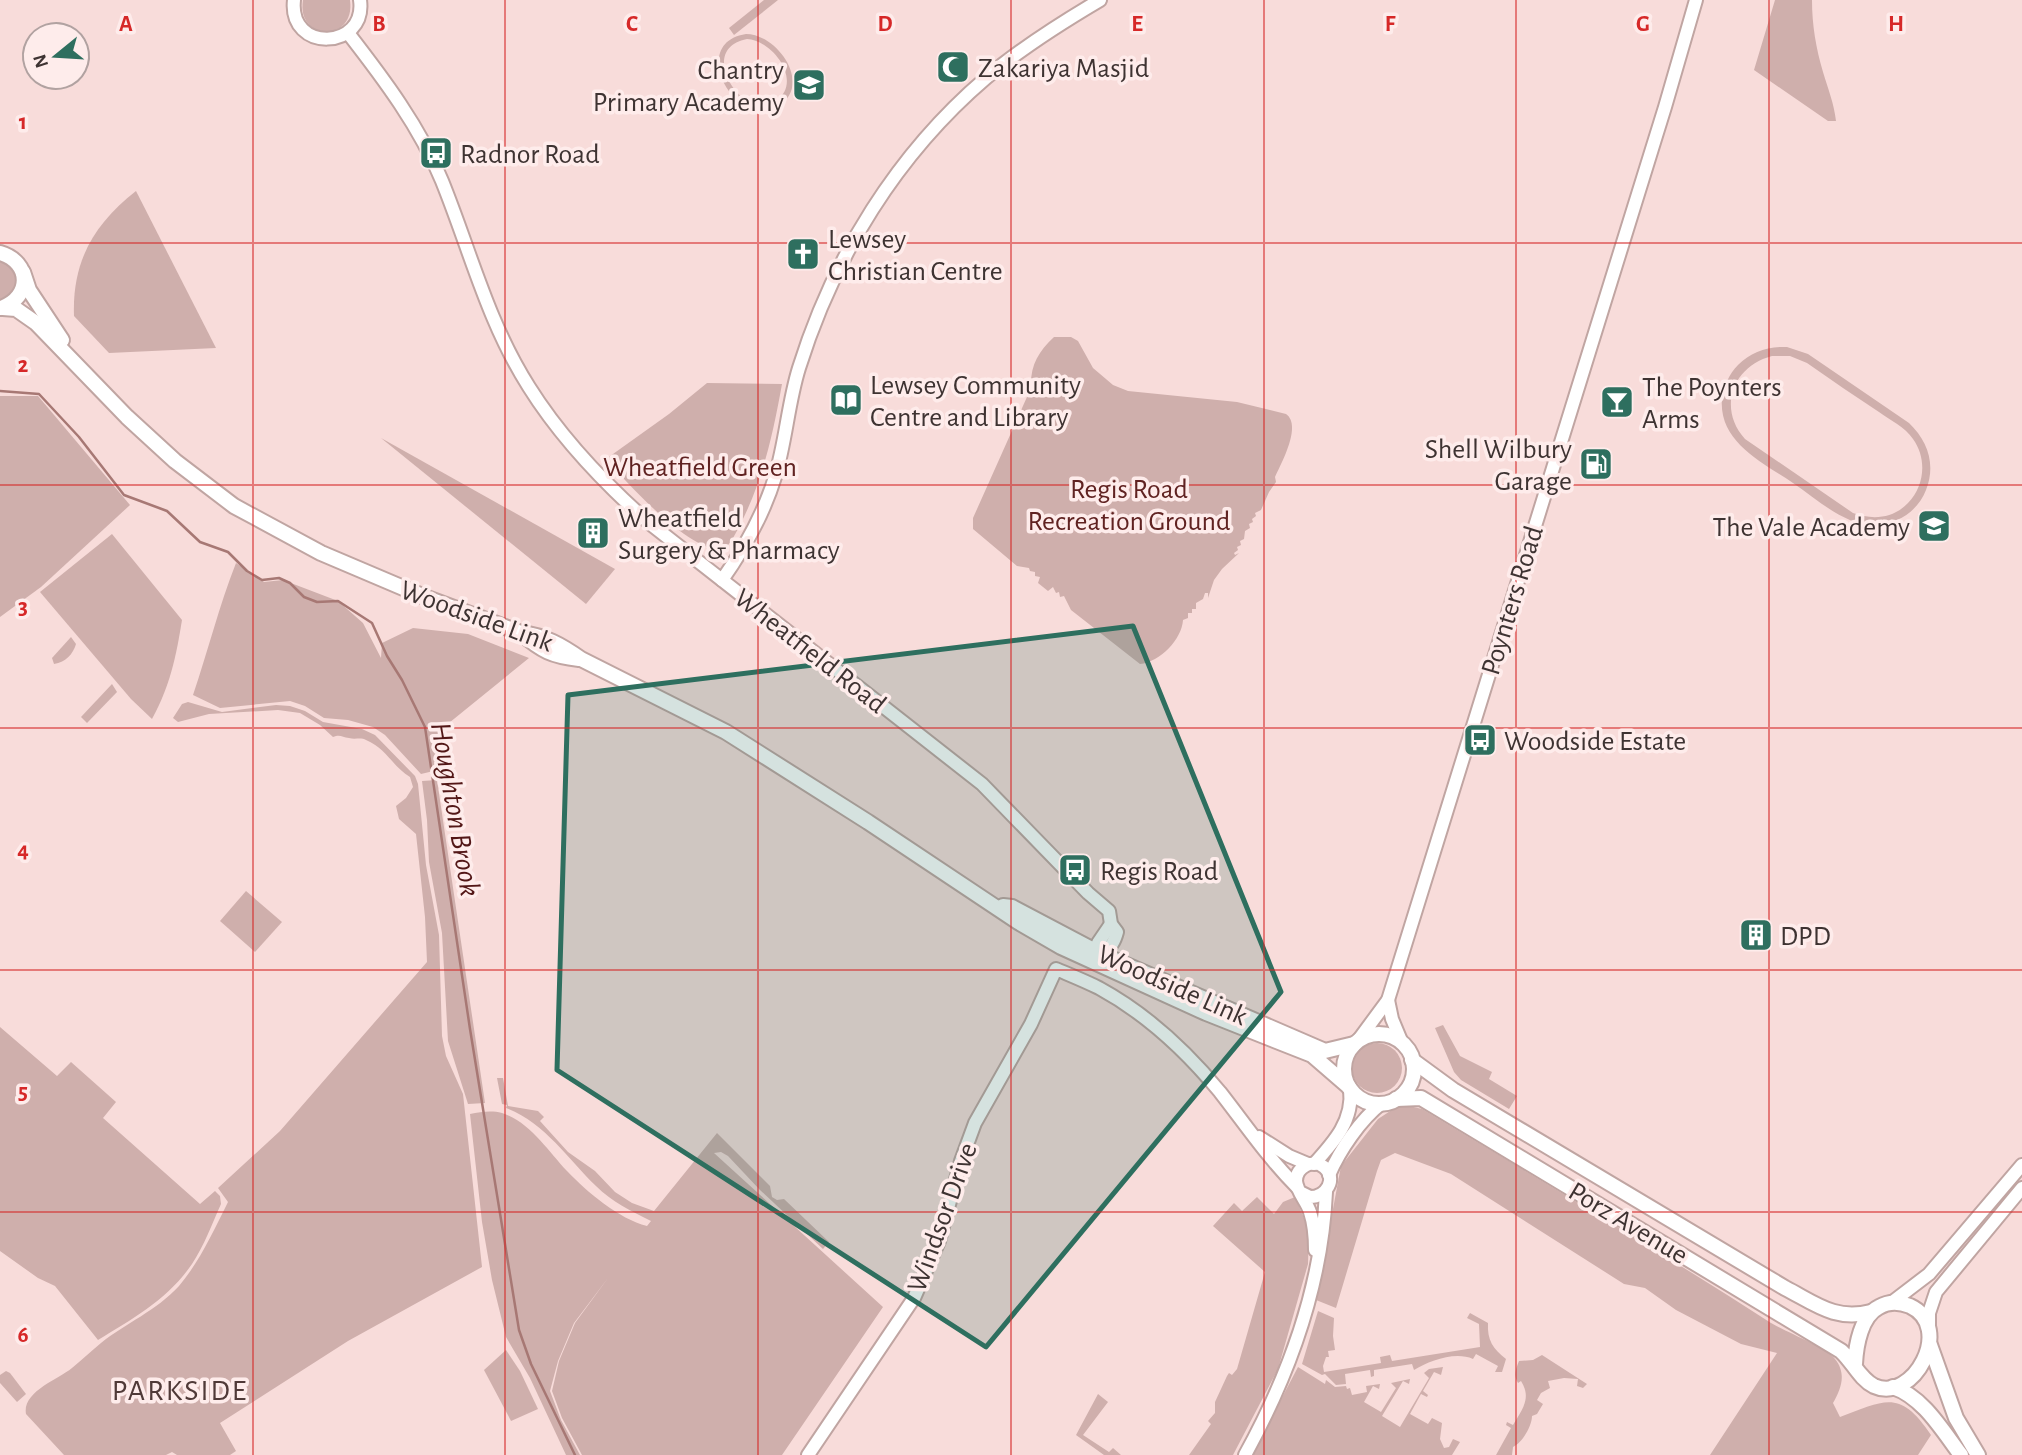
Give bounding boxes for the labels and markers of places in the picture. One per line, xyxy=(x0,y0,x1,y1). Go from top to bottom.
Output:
mosque icon: Zakariya Masjid xyxy=(934,48,972,86)
place label: Zakariya Masjid xyxy=(978,55,1149,83)
place label: Chantry Primary Academy xyxy=(593,57,784,117)
school or university icon: Chantry Primary Academy xyxy=(790,66,828,104)
bus stop icon: Radnor Road xyxy=(417,134,455,172)
place label: Radnor Road xyxy=(460,141,600,169)
place label: Lewsey Christian Centre xyxy=(828,226,1003,286)
church icon: Lewsey Christian Centre xyxy=(784,235,822,273)
place label: Lewsey Community Centre and Library xyxy=(870,372,1081,432)
place label: The Poynters Arms xyxy=(1642,374,1782,434)
library icon: Lewsey Community Centre and Library xyxy=(827,381,865,419)
bar icon: The Poynters Arms xyxy=(1598,383,1636,421)
place label: Shell Wilbury Garage xyxy=(1425,436,1572,496)
fuel station icon: Shell Wilbury Garage xyxy=(1577,445,1615,483)
place label: Wheatfield Surgery & Pharmacy xyxy=(618,505,840,565)
school or university icon: The Vale Academy xyxy=(1915,507,1953,545)
building icon: Wheatfield Surgery & Pharmacy xyxy=(574,514,612,552)
place label: The Vale Academy xyxy=(1712,514,1910,542)
bus stop icon: Woodside Estate xyxy=(1461,721,1499,759)
place label: Woodside Estate xyxy=(1504,728,1686,756)
bus stop icon: Regis Road xyxy=(1056,851,1094,889)
place label: Regis Road xyxy=(1100,858,1218,886)
building icon: DPD xyxy=(1737,916,1775,954)
place label: DPD xyxy=(1780,923,1831,951)

